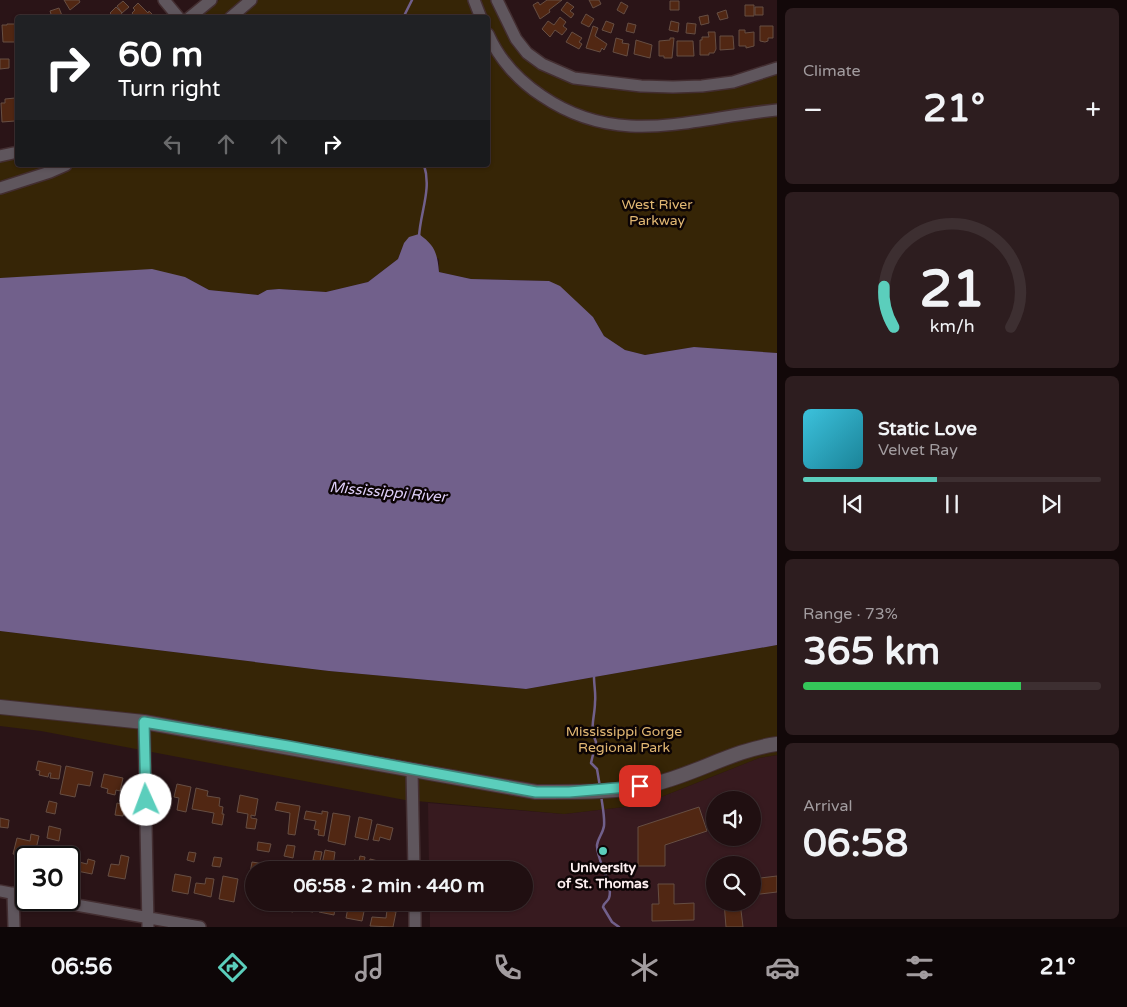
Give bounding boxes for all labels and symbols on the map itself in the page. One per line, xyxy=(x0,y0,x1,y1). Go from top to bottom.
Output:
park label: West River Parkway xyxy=(621,196,693,229)
water label: Mississippi River xyxy=(329,478,450,506)
park label: Mississippi Gorge Regional Park xyxy=(566,723,682,756)
pin xyxy=(619,765,661,807)
position arrow xyxy=(119,773,171,825)
marker: University of St. Thomas xyxy=(597,845,609,857)
speed limit sign: 30 xyxy=(15,846,80,911)
place label: University of St. Thomas xyxy=(557,859,649,892)

